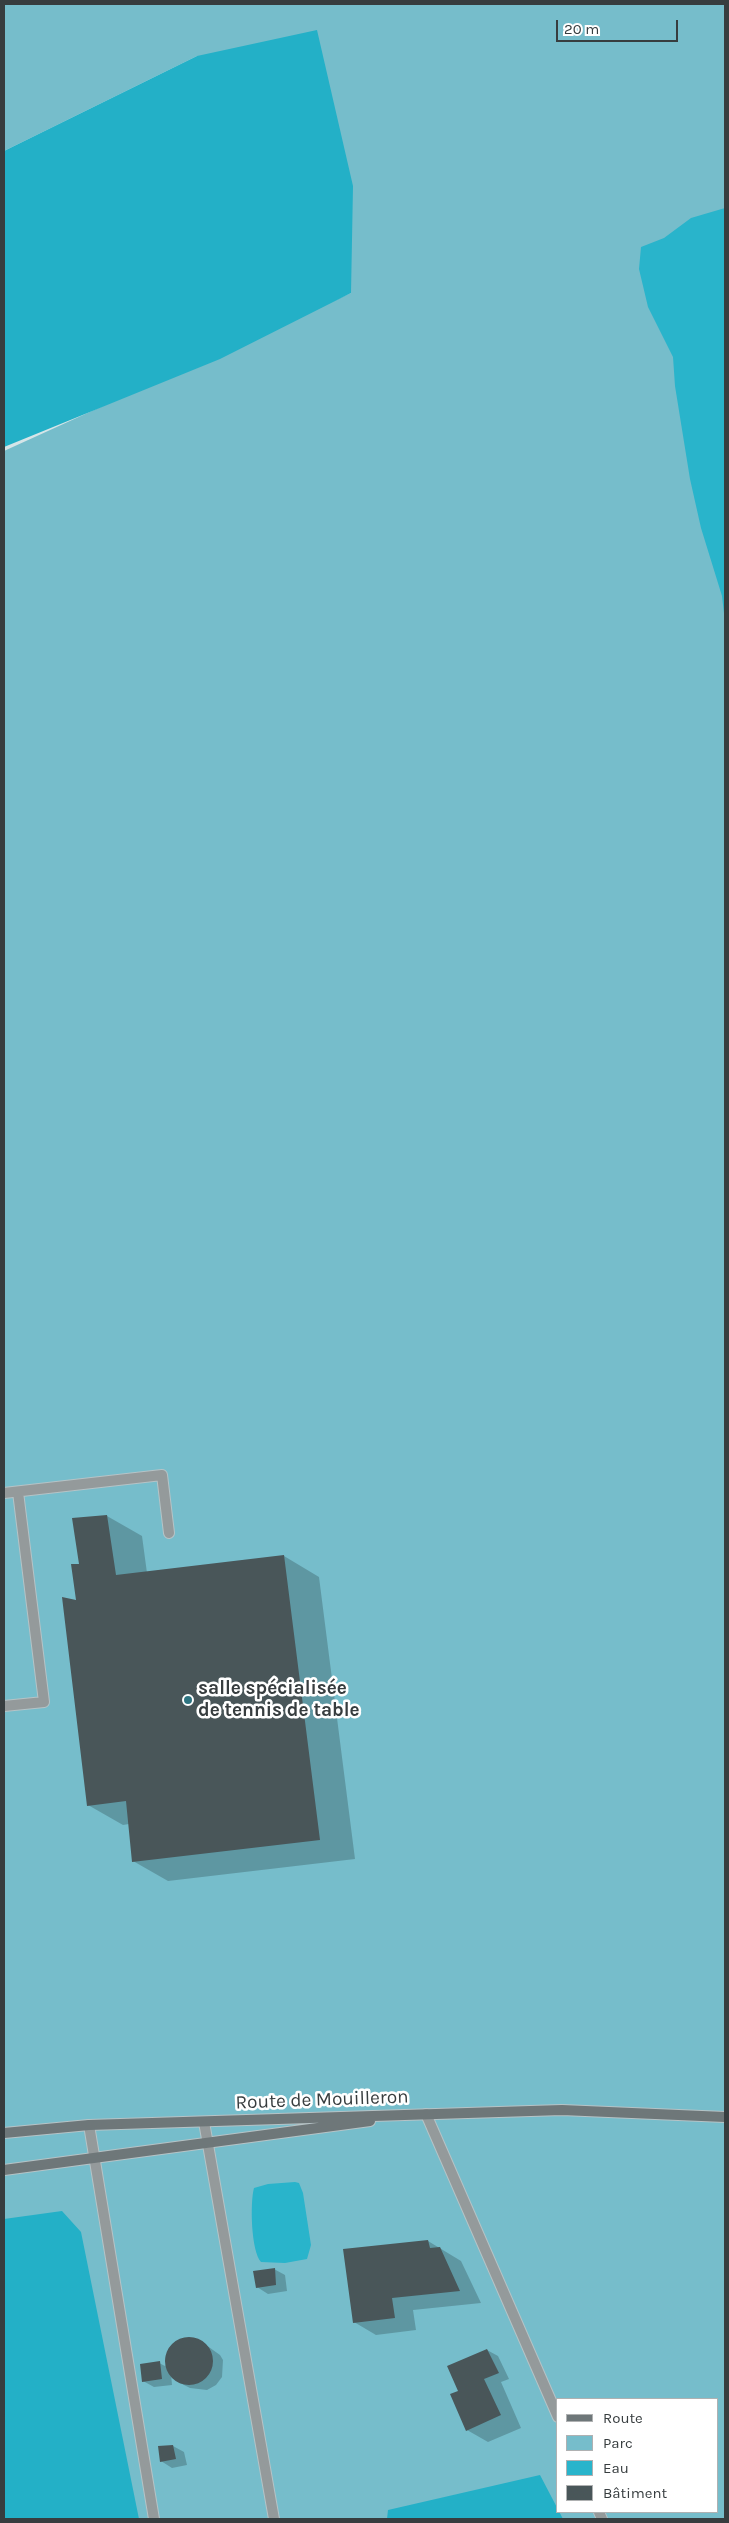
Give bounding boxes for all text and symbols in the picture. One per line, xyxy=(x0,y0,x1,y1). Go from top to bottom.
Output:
scale bar xyxy=(559,10,682,42)
text: 20 m xyxy=(564,20,599,38)
place label: salle spécialisée de tennis de table xyxy=(198,1678,360,1722)
marker: salle spécialisée de tennis de table xyxy=(182,1694,194,1706)
street label: Route de Mouilleron xyxy=(235,2086,409,2114)
legend xyxy=(556,2398,719,2513)
text: Route xyxy=(603,2409,643,2427)
text: Parc xyxy=(603,2434,633,2452)
text: Eau xyxy=(603,2459,629,2477)
text: Bâtiment xyxy=(603,2484,667,2502)

